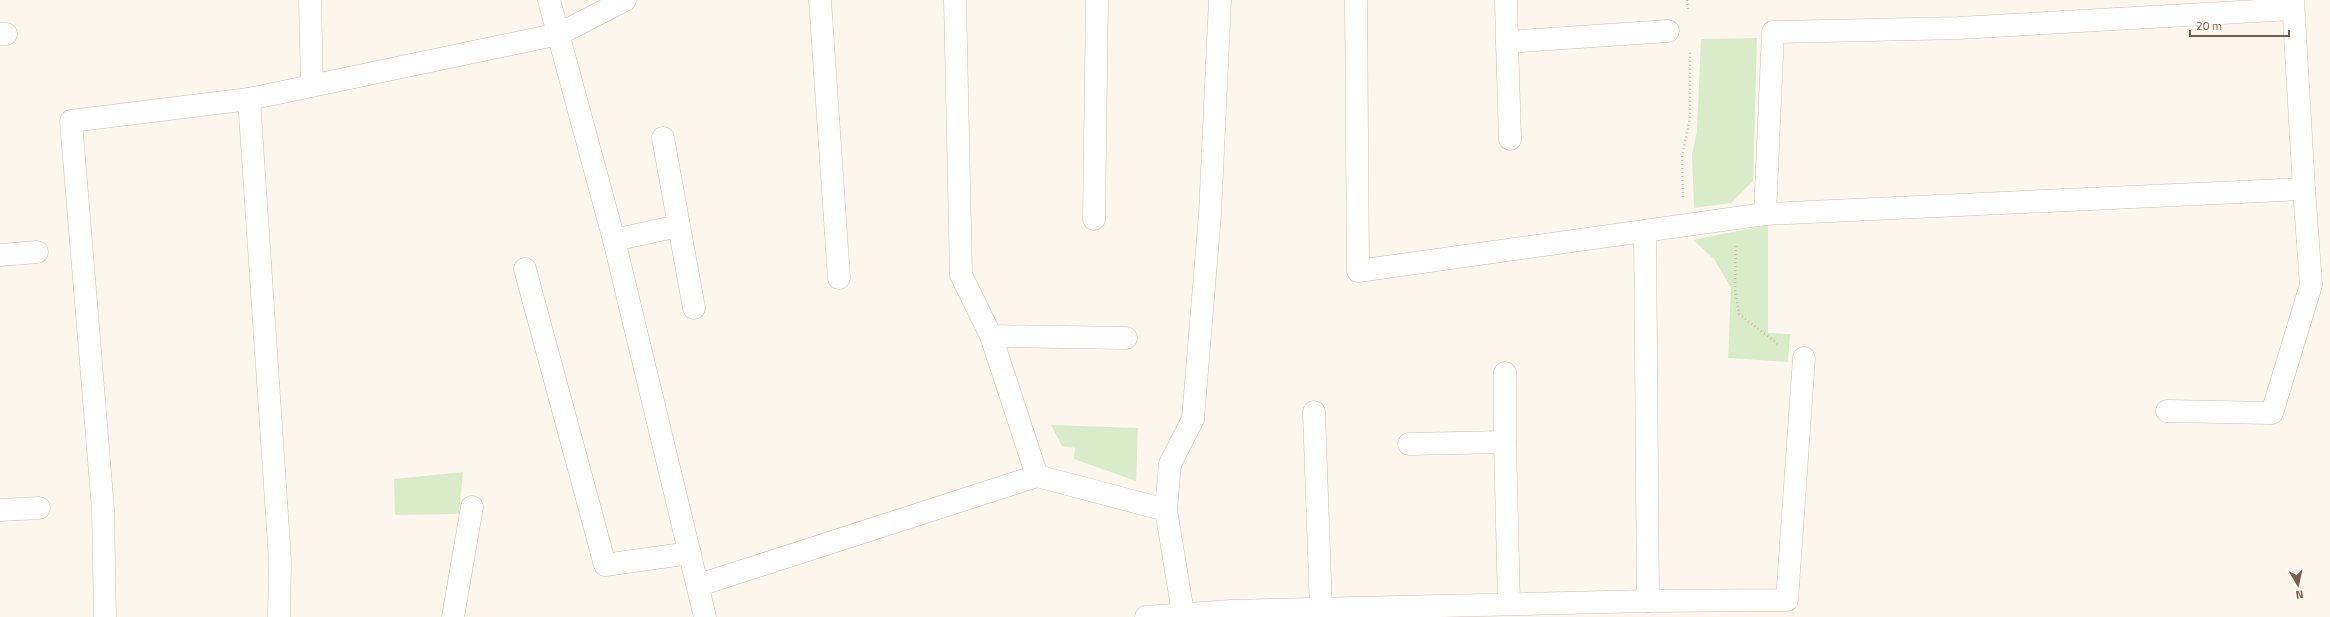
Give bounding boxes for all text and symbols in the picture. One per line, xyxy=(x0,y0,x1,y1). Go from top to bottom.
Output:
scale bar xyxy=(2190,12,2289,38)
text: 20 m xyxy=(2196,16,2222,35)
north arrow xyxy=(2278,565,2318,605)
text: N xyxy=(2295,586,2305,603)

